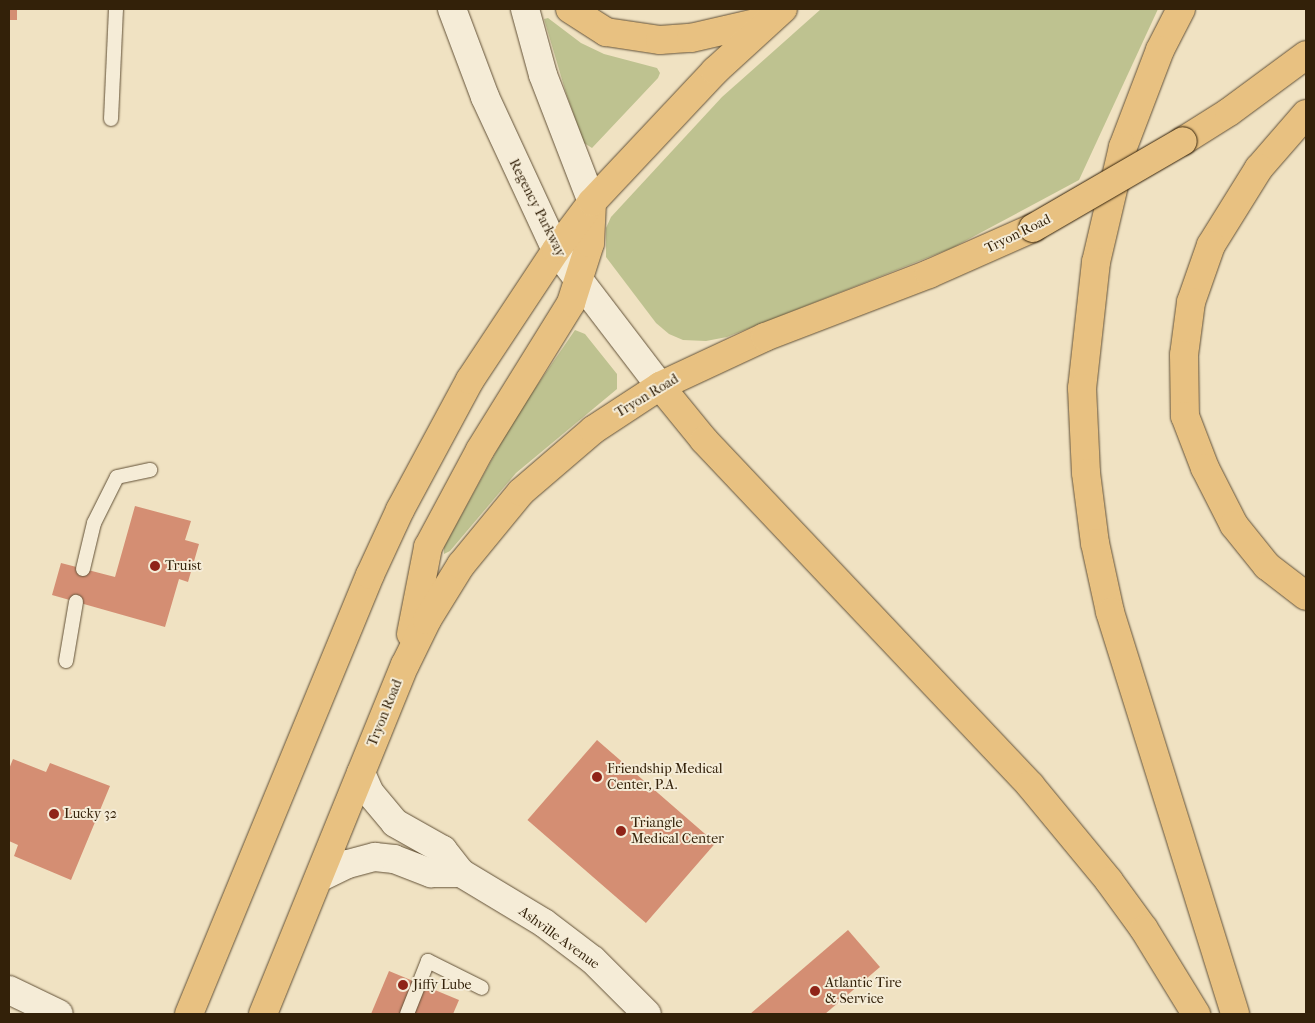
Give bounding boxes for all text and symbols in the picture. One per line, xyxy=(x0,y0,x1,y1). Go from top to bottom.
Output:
street label: Regency Parkway xyxy=(505,156,569,260)
street label: Tryon Road xyxy=(982,211,1054,257)
street label: Tryon Road xyxy=(612,371,682,421)
place label: Truist xyxy=(165,558,202,574)
marker: Truist xyxy=(149,560,161,572)
street label: Tryon Road xyxy=(364,677,406,749)
place label: Friendship Medical Center, P.A. xyxy=(607,761,723,794)
marker: Friendship Medical Center, P.A. xyxy=(591,771,603,783)
place label: Lucky 32 xyxy=(64,806,117,822)
marker: Lucky 32 xyxy=(48,808,60,820)
place label: Triangle Medical Center xyxy=(631,815,724,848)
marker: Triangle Medical Center xyxy=(615,825,627,837)
street label: Ashville Avenue xyxy=(515,903,603,973)
place label: Atlantic Tire & Service xyxy=(825,975,902,1008)
place label: Jiffy Lube xyxy=(413,977,471,993)
marker: Jiffy Lube xyxy=(397,979,409,991)
marker: Atlantic Tire & Service xyxy=(809,985,821,997)

